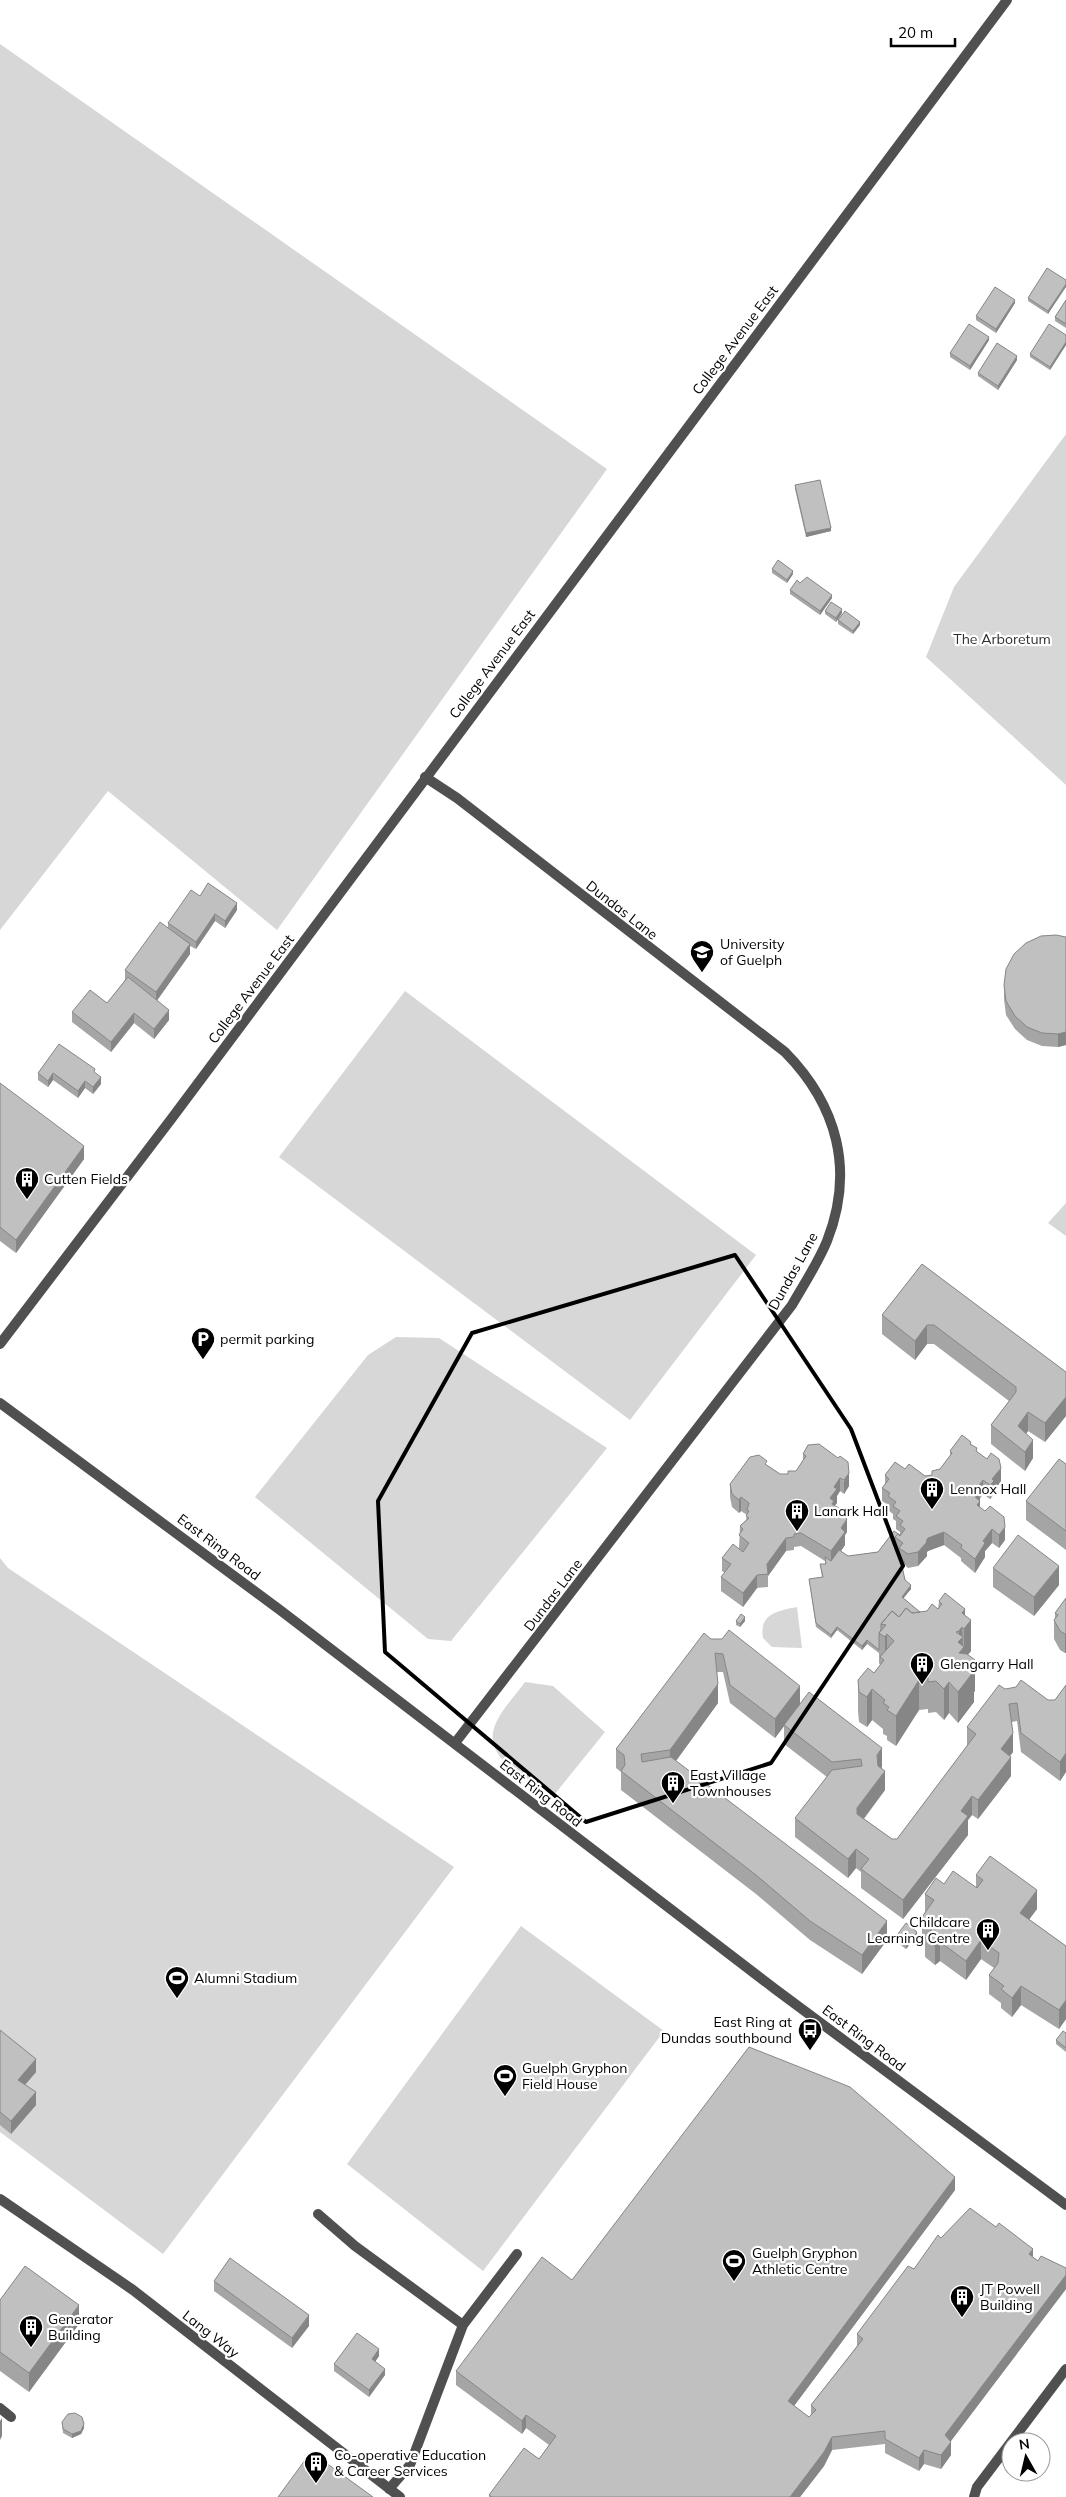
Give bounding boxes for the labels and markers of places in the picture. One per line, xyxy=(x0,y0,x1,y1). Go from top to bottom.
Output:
place label: University of Guelph xyxy=(720,935,785,969)
school or university icon: University of Guelph xyxy=(689,939,715,973)
building icon: Cutten Fields xyxy=(14,1166,40,1200)
place label: Cutten Fields xyxy=(44,1170,128,1188)
parking icon: permit parking xyxy=(190,1326,216,1360)
place label: permit parking xyxy=(220,1330,314,1348)
building icon: Lennox Hall xyxy=(919,1476,945,1510)
place label: Lennox Hall xyxy=(950,1480,1026,1498)
building icon: Lanark Hall xyxy=(784,1498,810,1532)
place label: Lanark Hall xyxy=(814,1502,888,1520)
building icon: Glengarry Hall xyxy=(909,1651,935,1685)
place label: Glengarry Hall xyxy=(940,1655,1034,1673)
place label: East Village Townhouses xyxy=(690,1766,771,1800)
building icon: East Village Townhouses xyxy=(660,1770,686,1804)
place label: Childcare Learning Centre xyxy=(867,1913,970,1947)
building icon: Childcare Learning Centre xyxy=(975,1917,1001,1951)
sports icon: Alumni Stadium xyxy=(164,1965,190,1999)
place label: Alumni Stadium xyxy=(194,1969,297,1987)
place label: East Ring at Dundas southbound xyxy=(661,2013,792,2047)
bus stop icon: East Ring at Dundas southbound xyxy=(797,2017,823,2051)
place label: Guelph Gryphon Field House xyxy=(522,2059,628,2093)
sports icon: Guelph Gryphon Field House xyxy=(492,2063,518,2097)
place label: Guelph Gryphon Athletic Centre xyxy=(752,2244,858,2278)
sports icon: Guelph Gryphon Athletic Centre xyxy=(721,2248,747,2282)
place label: JT Powell Building xyxy=(980,2280,1040,2314)
building icon: JT Powell Building xyxy=(949,2284,975,2318)
place label: Generator Building xyxy=(48,2310,114,2344)
building icon: Generator Building xyxy=(18,2314,44,2348)
place label: Co-operative Education & Career Services xyxy=(334,2446,486,2480)
building icon: Co-operative Education & Career Services xyxy=(303,2450,329,2484)

